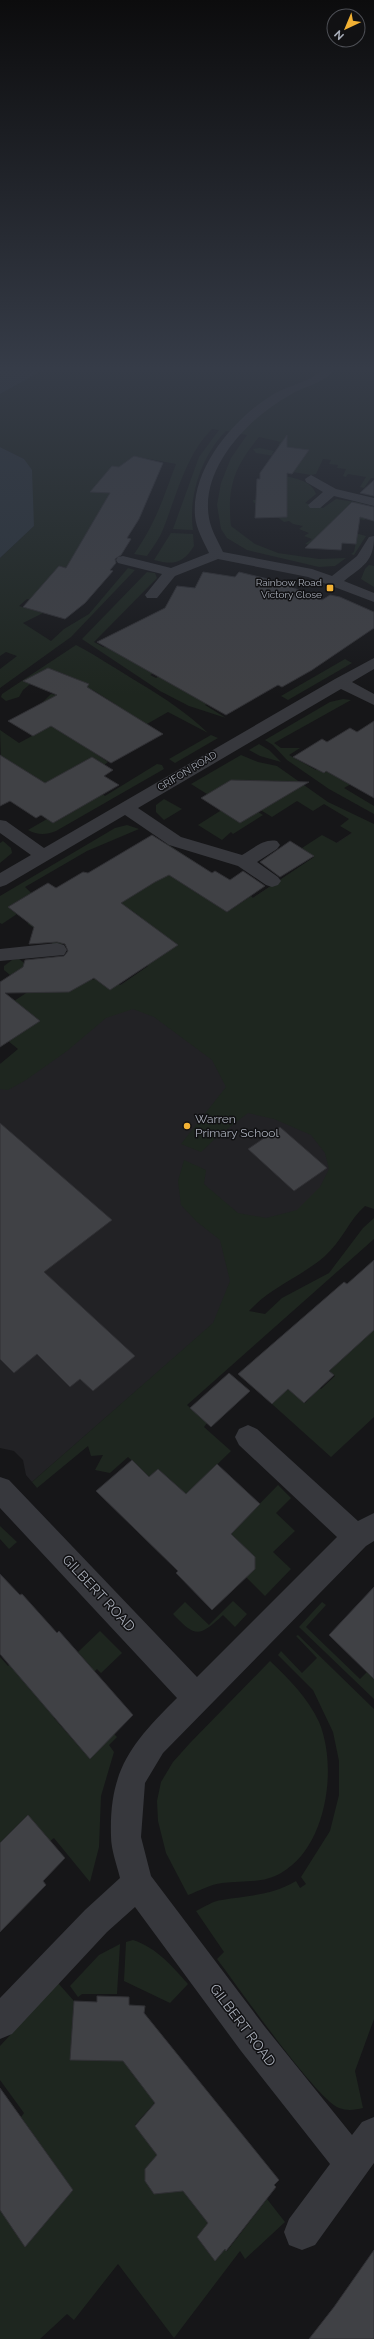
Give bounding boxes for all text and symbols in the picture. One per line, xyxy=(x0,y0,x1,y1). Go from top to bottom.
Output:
north arrow xyxy=(326,8,366,48)
text: N xyxy=(332,27,347,42)
place label: Rainbow Road Victory Close xyxy=(256,577,322,600)
marker: Rainbow Road Victory Close xyxy=(325,583,335,593)
street label: GRIFON ROAD xyxy=(155,749,219,793)
place label: Warren Primary School xyxy=(195,1112,279,1140)
marker: Warren Primary School xyxy=(182,1121,192,1131)
street label: GILBERT ROAD xyxy=(59,1551,139,1635)
street label: GILBERT ROAD xyxy=(207,1981,279,2069)

